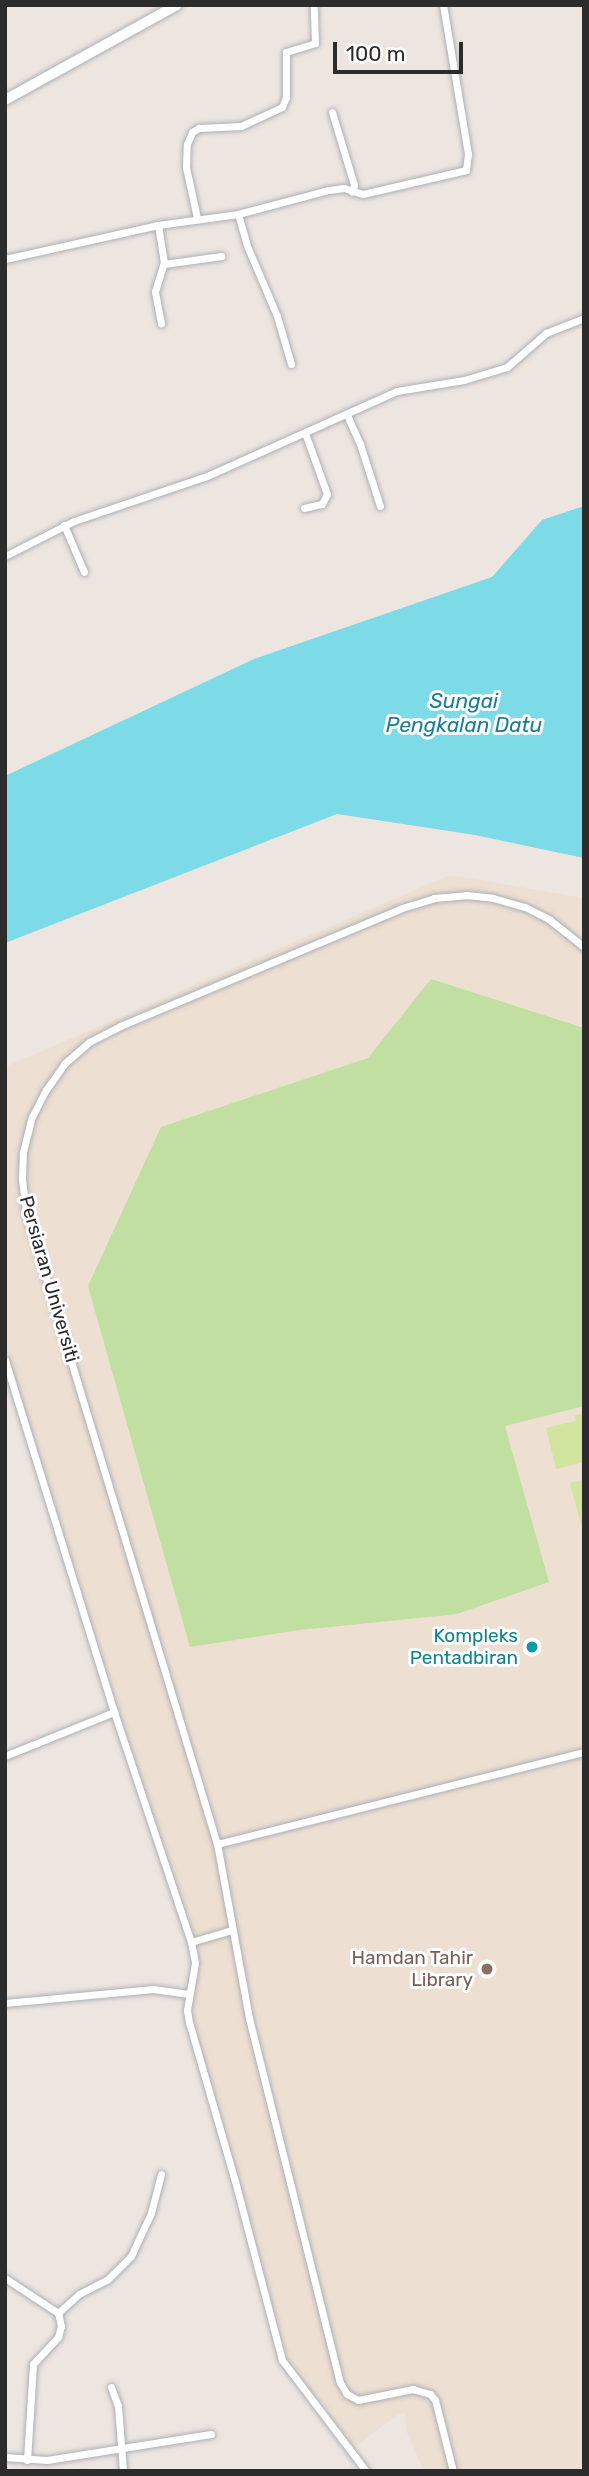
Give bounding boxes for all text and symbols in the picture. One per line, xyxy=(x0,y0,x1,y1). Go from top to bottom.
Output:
scale bar xyxy=(337,28,466,72)
text: 100 m xyxy=(346,41,405,66)
water label: Sungai Pengkalan Datu xyxy=(386,688,542,738)
street label: Persiaran Universiti xyxy=(14,1193,84,1365)
place label: Kompleks Pentadbiran xyxy=(410,1625,518,1669)
marker: Kompleks Pentadbiran xyxy=(524,1639,540,1655)
place label: Hamdan Tahir Library xyxy=(351,1947,473,1991)
marker: Hamdan Tahir Library xyxy=(479,1961,495,1977)

